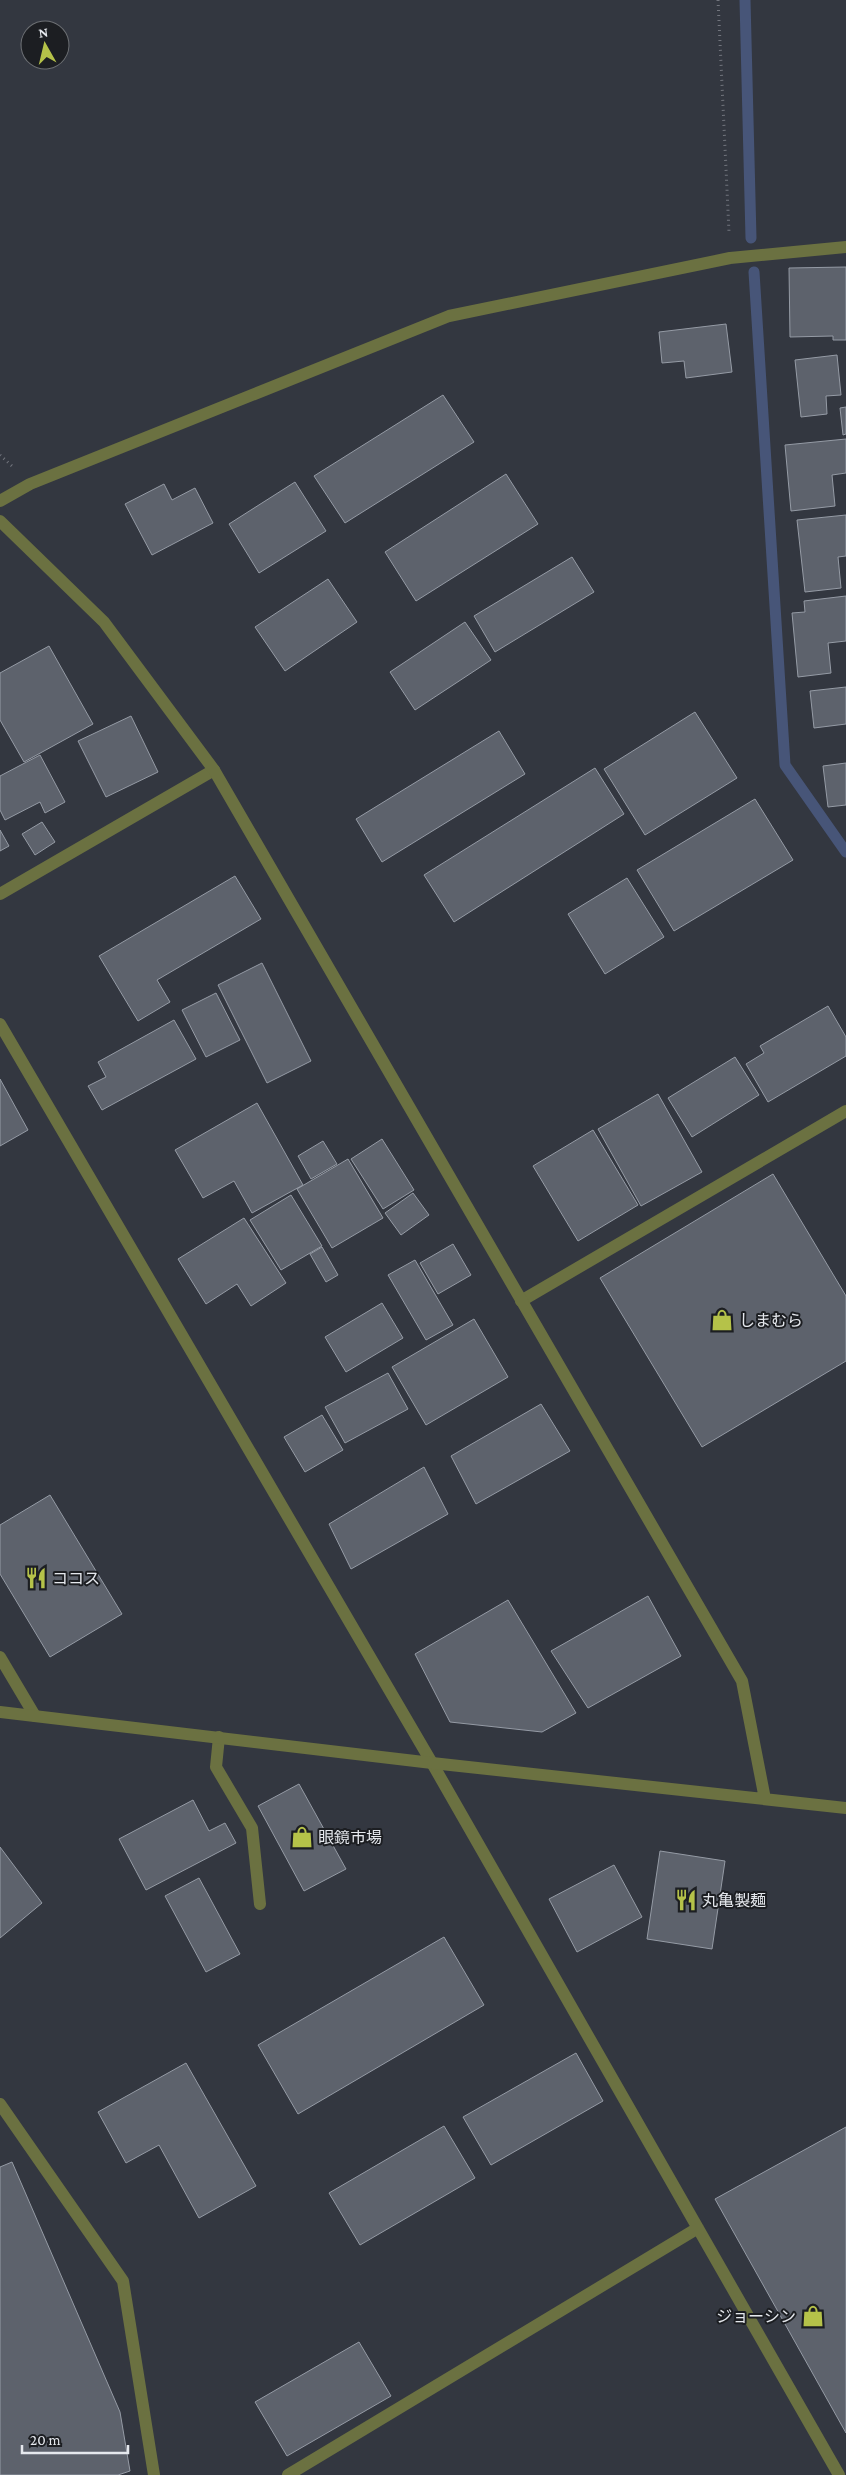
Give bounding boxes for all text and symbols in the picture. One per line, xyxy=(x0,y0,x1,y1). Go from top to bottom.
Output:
north arrow xyxy=(20,20,70,70)
text: N xyxy=(37,23,49,41)
shop icon: しまむら xyxy=(709,1307,735,1333)
place label: しまむら xyxy=(739,1312,803,1329)
restaurant icon: ココス xyxy=(23,1565,49,1591)
place label: ココス xyxy=(52,1570,100,1587)
shop icon: 眼鏡市場 xyxy=(289,1824,315,1850)
place label: 眼鏡市場 xyxy=(318,1829,382,1846)
restaurant icon: 丸亀製麺 xyxy=(673,1887,699,1913)
place label: 丸亀製麺 xyxy=(702,1892,766,1909)
shop icon: ジョーシン xyxy=(800,2303,826,2329)
place label: ジョーシン xyxy=(716,2308,796,2325)
scale bar xyxy=(22,2422,129,2454)
text: 20 m xyxy=(30,2432,61,2448)

